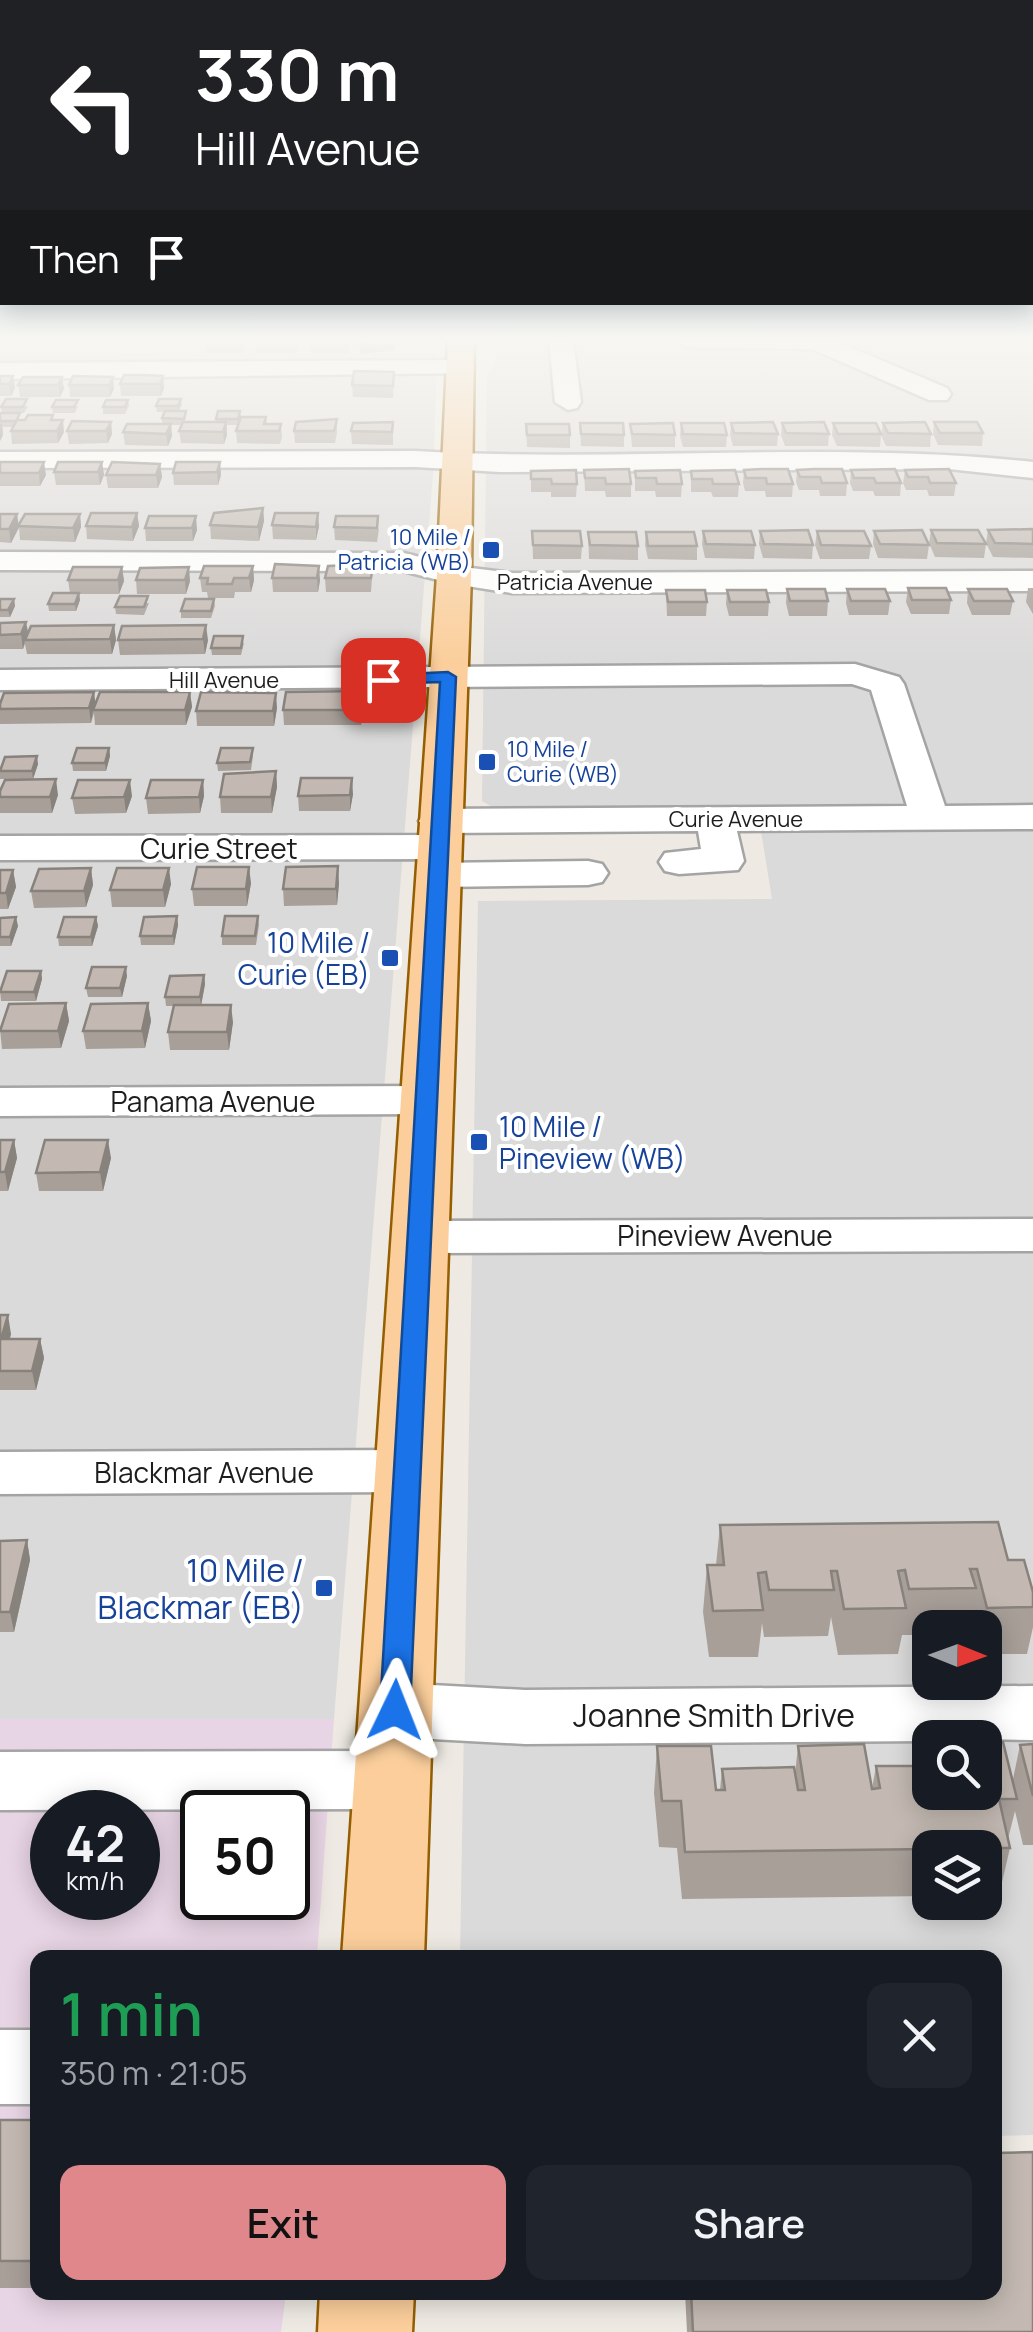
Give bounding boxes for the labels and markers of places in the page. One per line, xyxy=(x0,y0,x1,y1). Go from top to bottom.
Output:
place label: 10 Mile / Patricia (WB) xyxy=(338,522,471,577)
marker: 10 Mile / Patricia (WB) xyxy=(480,539,502,561)
pin xyxy=(341,638,426,723)
place label: 10 Mile / Curie (WB) xyxy=(507,734,619,789)
marker: 10 Mile / Curie (WB) xyxy=(476,751,498,773)
place label: 10 Mile / Curie (EB) xyxy=(238,923,370,993)
marker: 10 Mile / Curie (EB) xyxy=(379,947,401,969)
place label: 10 Mile / Pineview (WB) xyxy=(499,1107,686,1177)
marker: 10 Mile / Pineview (WB) xyxy=(468,1131,490,1153)
place label: 10 Mile / Blackmar (EB) xyxy=(98,1548,304,1629)
marker: 10 Mile / Blackmar (EB) xyxy=(313,1577,335,1599)

